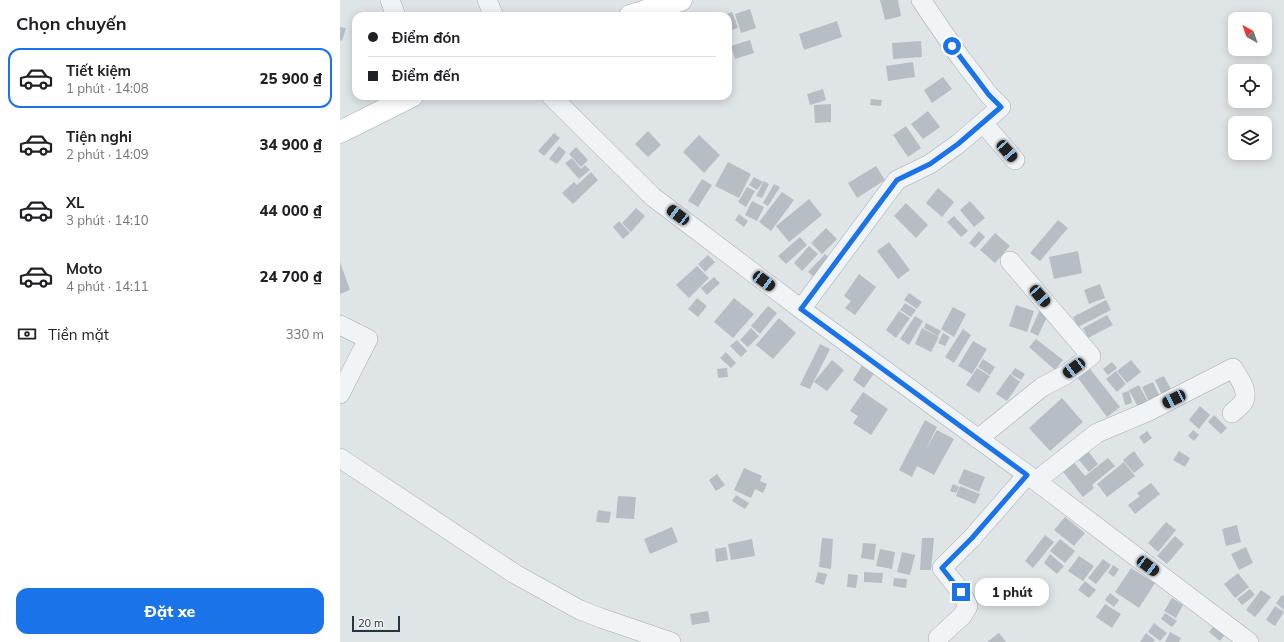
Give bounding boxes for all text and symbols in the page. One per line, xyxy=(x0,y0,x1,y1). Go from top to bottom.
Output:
text: Chọn chuyến xyxy=(16,12,127,35)
north arrow xyxy=(1228,12,1272,56)
map controls xyxy=(1228,12,1272,160)
text: Điểm đón xyxy=(392,28,460,47)
route start xyxy=(943,37,961,55)
icon: car xyxy=(18,60,54,96)
text: Tiết kiệm xyxy=(66,61,131,80)
button: locate xyxy=(1228,64,1272,108)
text: Điểm đến xyxy=(392,66,460,85)
text: 25 900 ₫ xyxy=(260,69,322,88)
text: 1 phút · 14:08 xyxy=(66,80,149,96)
button: layers xyxy=(1228,116,1272,160)
icon: car xyxy=(18,126,54,162)
text: Tiện nghi xyxy=(66,127,132,146)
text: 34 900 ₫ xyxy=(260,135,322,154)
car xyxy=(995,138,1019,164)
text: 2 phút · 14:09 xyxy=(66,146,149,162)
icon: car xyxy=(18,192,54,228)
text: XL xyxy=(66,193,84,212)
text: 44 000 ₫ xyxy=(260,201,322,220)
car xyxy=(665,203,691,227)
text: 3 phút · 14:10 xyxy=(66,212,149,228)
icon: car xyxy=(18,258,54,294)
text: Moto xyxy=(66,259,102,278)
text: 24 700 ₫ xyxy=(260,267,322,286)
car xyxy=(751,269,777,293)
text: 4 phút · 14:11 xyxy=(66,278,149,294)
car xyxy=(1028,283,1052,309)
icon: cash xyxy=(16,323,38,345)
text: Tiền mặt xyxy=(48,325,109,344)
text: 330 m xyxy=(286,326,324,342)
car xyxy=(1061,356,1087,380)
car xyxy=(1161,388,1187,410)
car xyxy=(1135,554,1161,578)
callout: 1 phút xyxy=(975,578,1049,606)
route end xyxy=(952,583,970,601)
text: 1 phút xyxy=(992,584,1032,600)
button: Đặt xe xyxy=(16,588,324,634)
scale bar xyxy=(352,614,400,633)
text: 20 m xyxy=(358,616,384,630)

